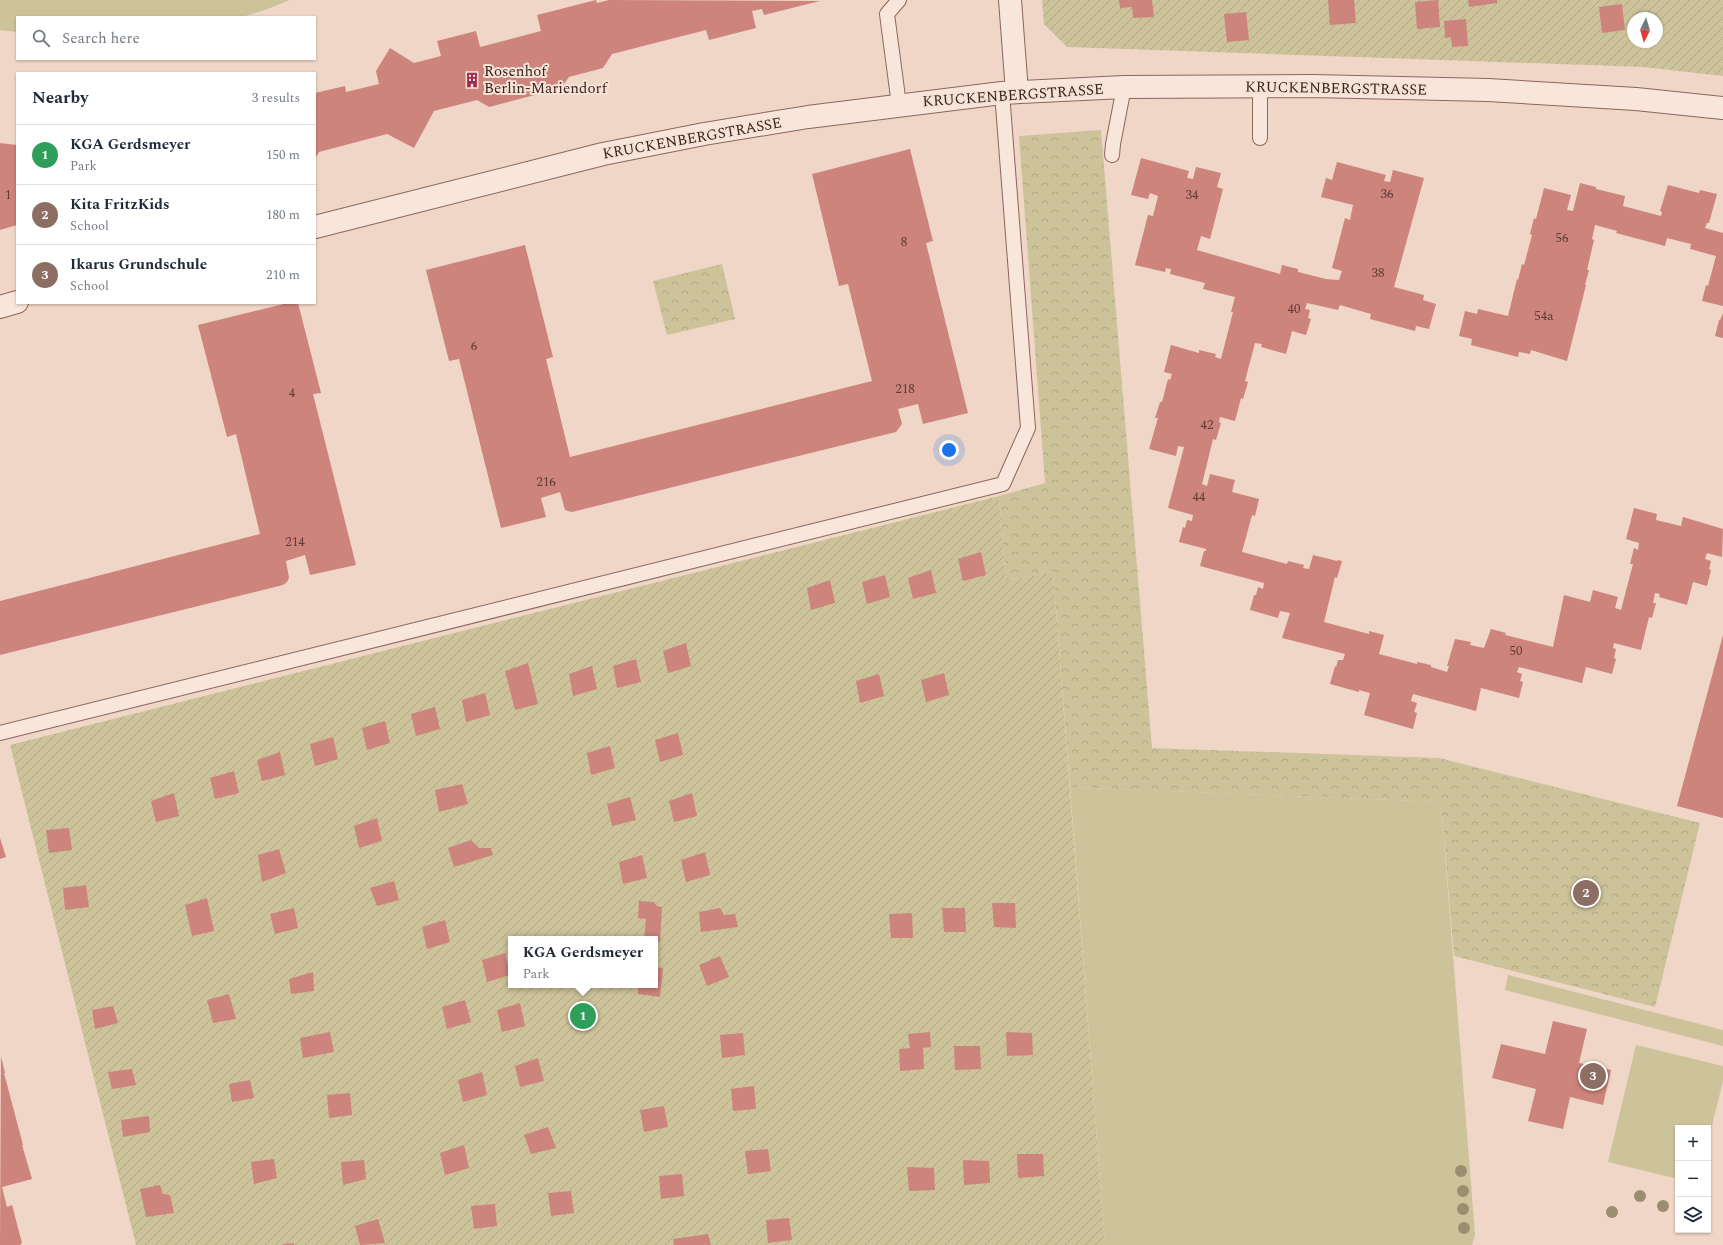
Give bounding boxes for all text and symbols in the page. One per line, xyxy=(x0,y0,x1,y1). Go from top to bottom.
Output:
north arrow xyxy=(1627,12,1663,48)
search box xyxy=(16,16,316,60)
icon: search xyxy=(30,27,52,49)
text: Search here xyxy=(62,27,140,50)
place label: Rosenhof Berlin-Mariendorf xyxy=(484,60,609,100)
building icon: Rosenhof Berlin-Mariendorf xyxy=(463,71,481,89)
street label: KRUCKENBERGSTRASSE xyxy=(1245,75,1427,102)
street label: KRUCKENBERGSTRASSE xyxy=(922,78,1104,113)
text: Nearby xyxy=(32,85,88,111)
text: 3 results xyxy=(252,88,300,108)
street label: KRUCKENBERGSTRASSE xyxy=(601,111,784,166)
text: KGA Gerdsmeyer xyxy=(70,133,191,156)
text: 1 xyxy=(41,145,49,165)
text: 150 m xyxy=(266,145,300,165)
text: Park xyxy=(70,156,97,176)
house number: 36 xyxy=(1381,184,1394,204)
house number: 1 xyxy=(5,185,11,205)
house number: 34 xyxy=(1186,185,1199,205)
text: Kita FritzKids xyxy=(70,193,169,216)
text: 2 xyxy=(41,205,49,225)
text: 180 m xyxy=(266,205,300,225)
text: School xyxy=(70,216,109,236)
house number: 56 xyxy=(1556,228,1569,248)
house number: 8 xyxy=(901,232,907,252)
text: Ikarus Grundschule xyxy=(70,253,207,276)
house number: 38 xyxy=(1372,263,1385,283)
text: 3 xyxy=(41,265,49,285)
text: 210 m xyxy=(266,265,300,285)
text: School xyxy=(70,276,109,296)
house number: 40 xyxy=(1288,299,1301,319)
house number: 54a xyxy=(1534,306,1554,326)
house number: 6 xyxy=(471,336,478,356)
house number: 218 xyxy=(895,379,915,399)
house number: 4 xyxy=(289,383,296,403)
house number: 42 xyxy=(1201,415,1214,435)
your location xyxy=(939,440,959,460)
house number: 216 xyxy=(536,472,556,492)
house number: 44 xyxy=(1193,487,1206,507)
house number: 214 xyxy=(285,532,305,552)
house number: 50 xyxy=(1510,641,1523,661)
pin: 2 xyxy=(1573,878,1599,908)
popup xyxy=(508,936,658,988)
text: KGA Gerdsmeyer xyxy=(523,941,643,964)
text: Park xyxy=(523,964,550,984)
pin: 1 xyxy=(570,1001,596,1031)
pin: 3 xyxy=(1580,1061,1606,1091)
map controls xyxy=(1675,1125,1711,1233)
button: + xyxy=(1675,1125,1711,1161)
button: − xyxy=(1675,1161,1711,1197)
button: layers xyxy=(1675,1197,1711,1233)

